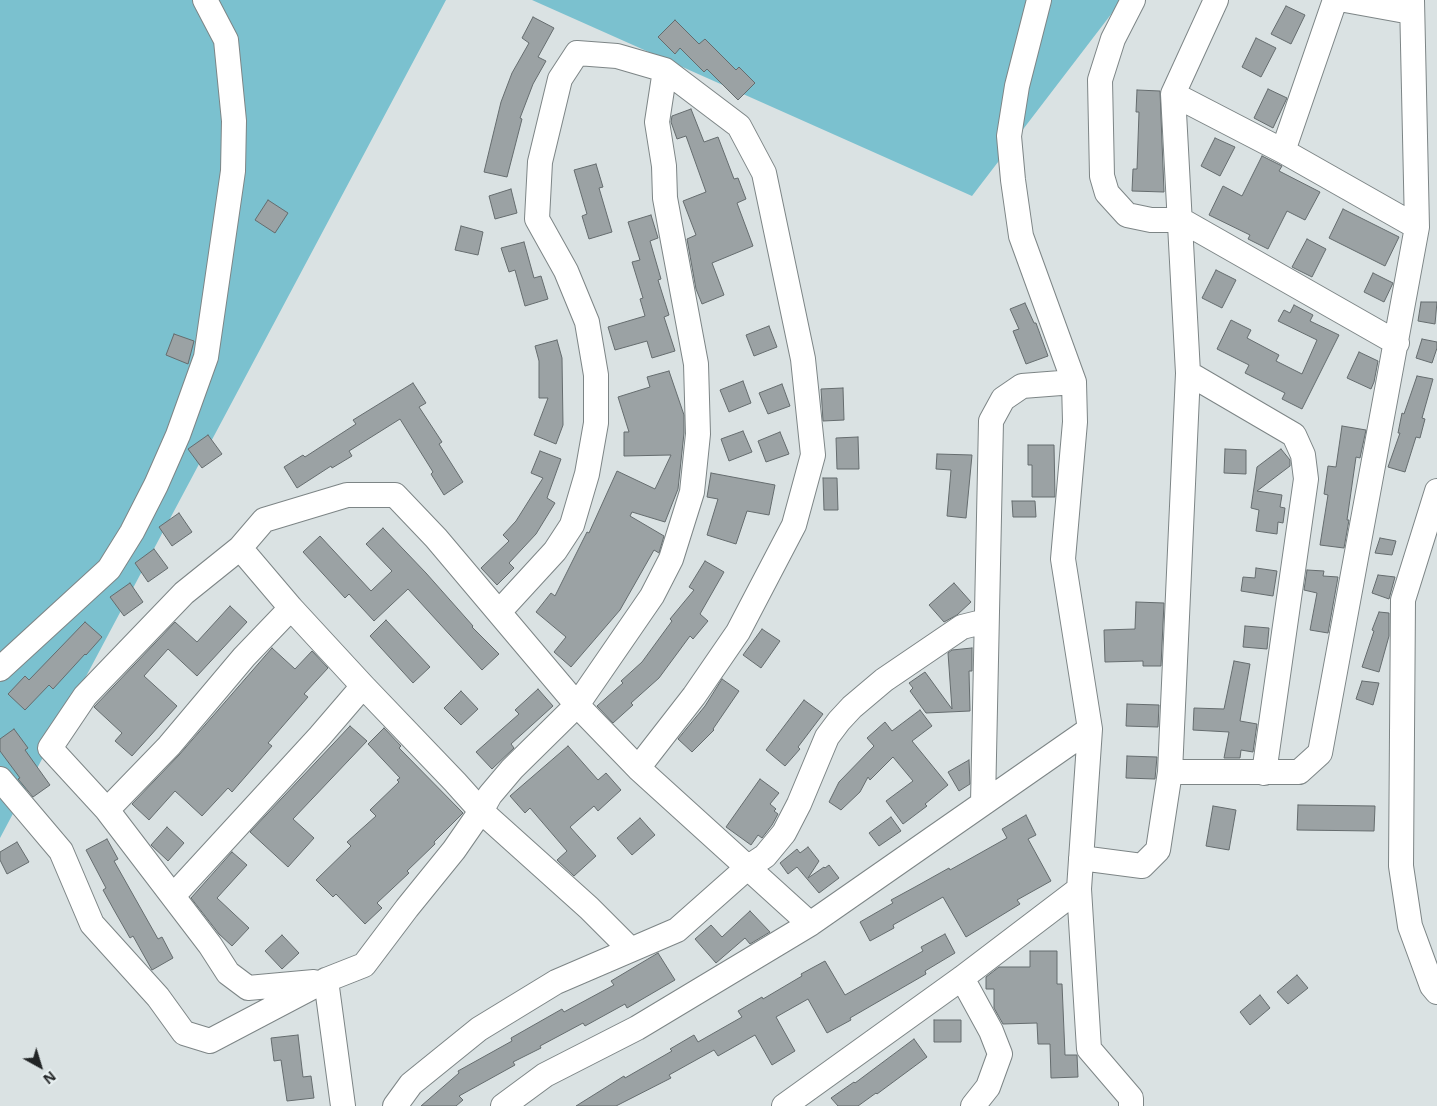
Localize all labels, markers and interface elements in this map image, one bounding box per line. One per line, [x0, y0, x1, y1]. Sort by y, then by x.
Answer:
north arrow [15, 1041, 65, 1091]
text: N [39, 1067, 60, 1089]

